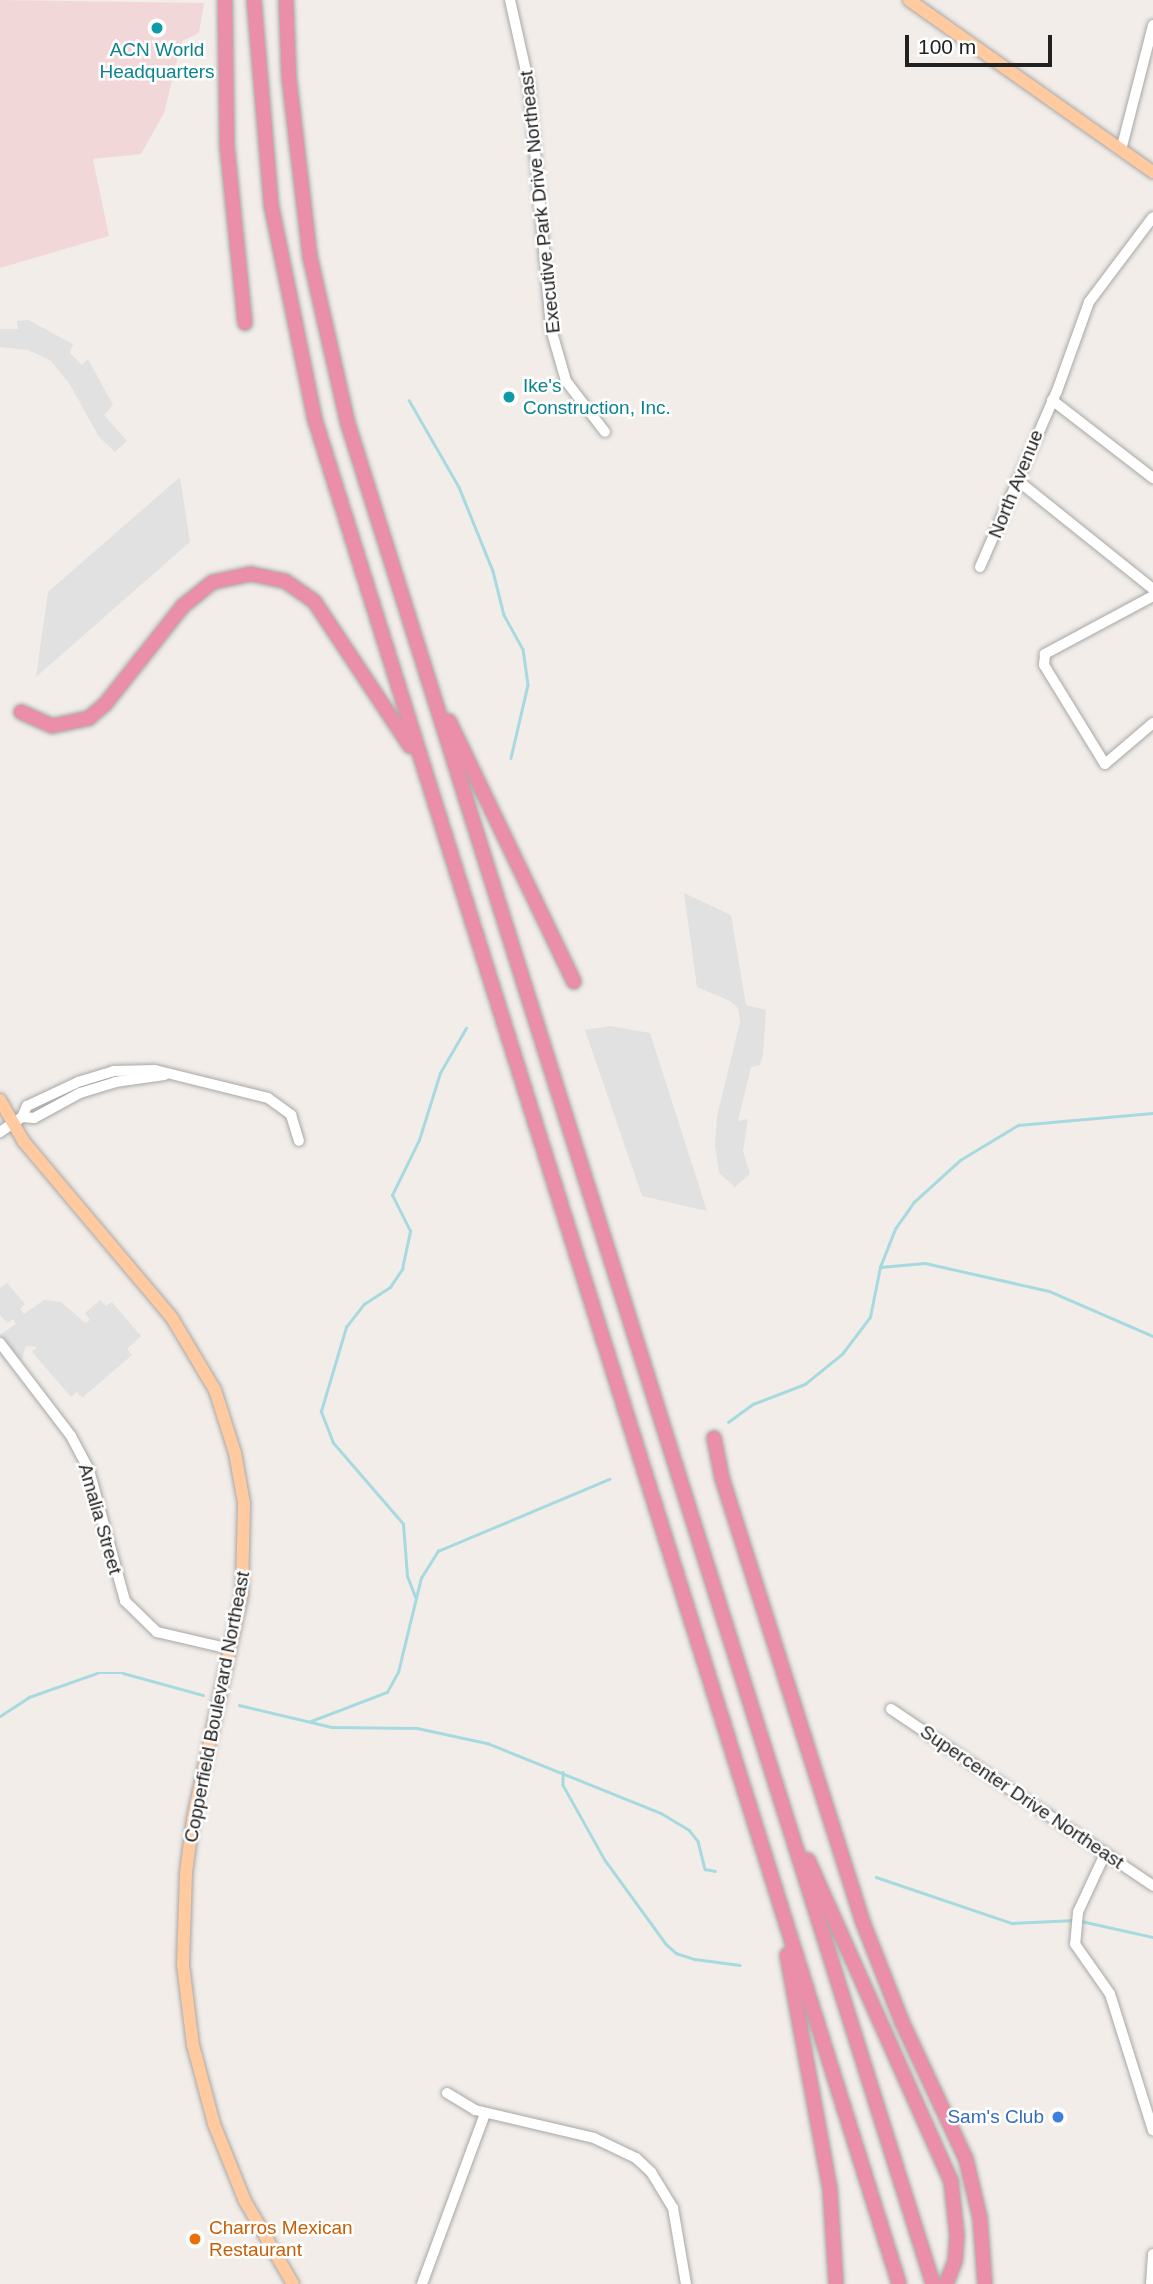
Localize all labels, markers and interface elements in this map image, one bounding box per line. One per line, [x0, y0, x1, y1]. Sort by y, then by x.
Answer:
marker: ACN World Headquarters [149, 20, 165, 36]
scale bar [908, 21, 1055, 65]
text: 100 m [918, 35, 976, 58]
place label: ACN World Headquarters [99, 39, 215, 83]
street label: Executive Park Drive Northeast [515, 70, 565, 334]
place label: Ike's Construction, Inc. [523, 375, 671, 419]
marker: Ike's Construction, Inc. [501, 389, 517, 405]
street label: North Avenue [984, 426, 1048, 542]
street label: Amalia Street [73, 1461, 127, 1577]
street label: Copperfield Boulevard Northeast [180, 1570, 254, 1844]
street label: Supercenter Drive Northeast [916, 1720, 1128, 1874]
place label: Sam's Club [947, 2106, 1044, 2128]
marker: Sam's Club [1050, 2109, 1066, 2125]
place label: Charros Mexican Restaurant [209, 2217, 353, 2261]
marker: Charros Mexican Restaurant [187, 2231, 203, 2247]

